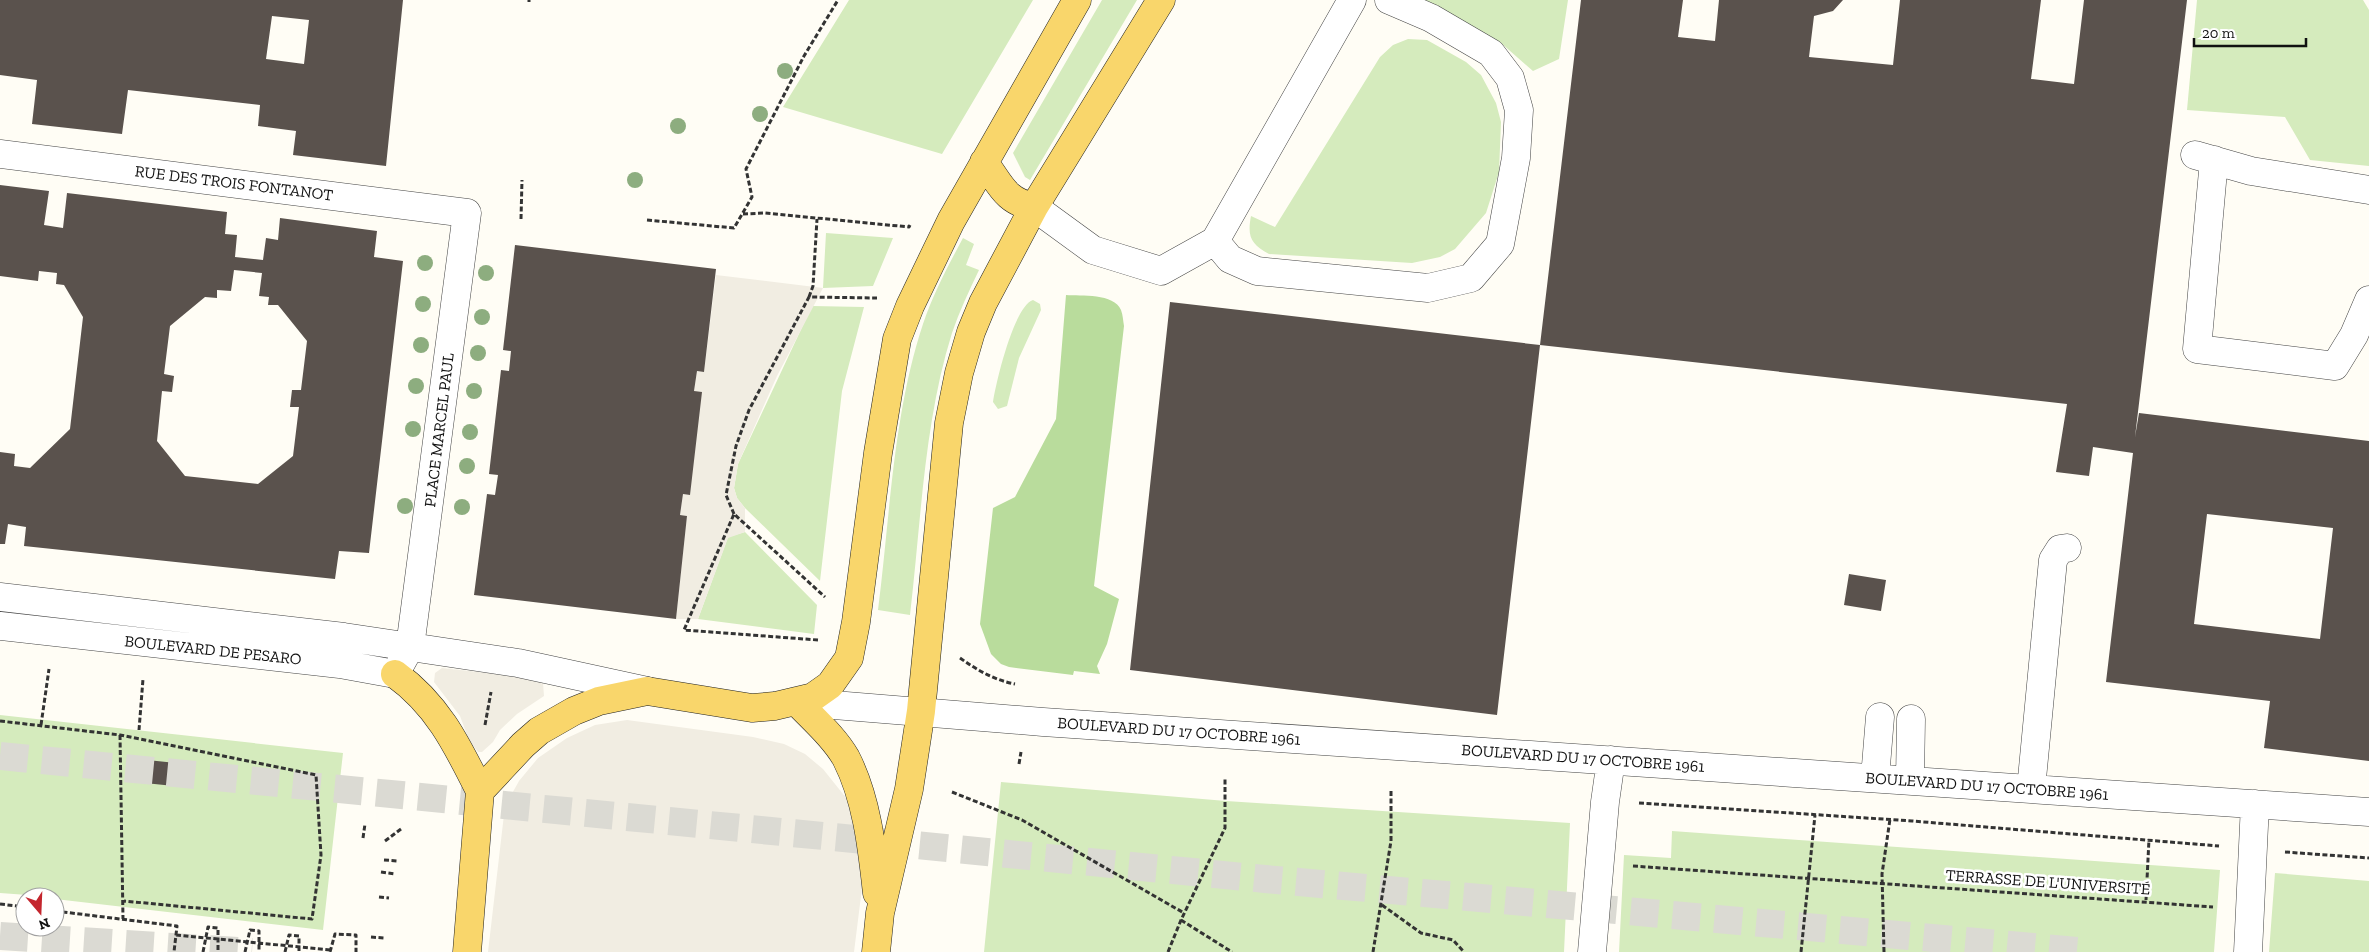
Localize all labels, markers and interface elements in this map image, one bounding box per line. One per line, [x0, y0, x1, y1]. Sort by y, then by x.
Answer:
scale bar [2194, 15, 2306, 47]
text: 20 m [2202, 24, 2235, 42]
street label: RUE DES TROIS FONTANOT [134, 161, 334, 205]
street label: PLACE MARCEL PAUL [420, 351, 458, 508]
street label: BOULEVARD DE PESARO [124, 631, 303, 669]
street label: BOULEVARD DU 17 OCTOBRE 1961 [1057, 713, 1301, 749]
street label: BOULEVARD DU 17 OCTOBRE 1961 [1461, 740, 1705, 776]
street label: BOULEVARD DU 17 OCTOBRE 1961 [1865, 768, 2109, 804]
street label: TERRASSE DE L'UNIVERSITÉ [1945, 865, 2151, 899]
north arrow [15, 887, 65, 937]
text: N [36, 914, 52, 934]

